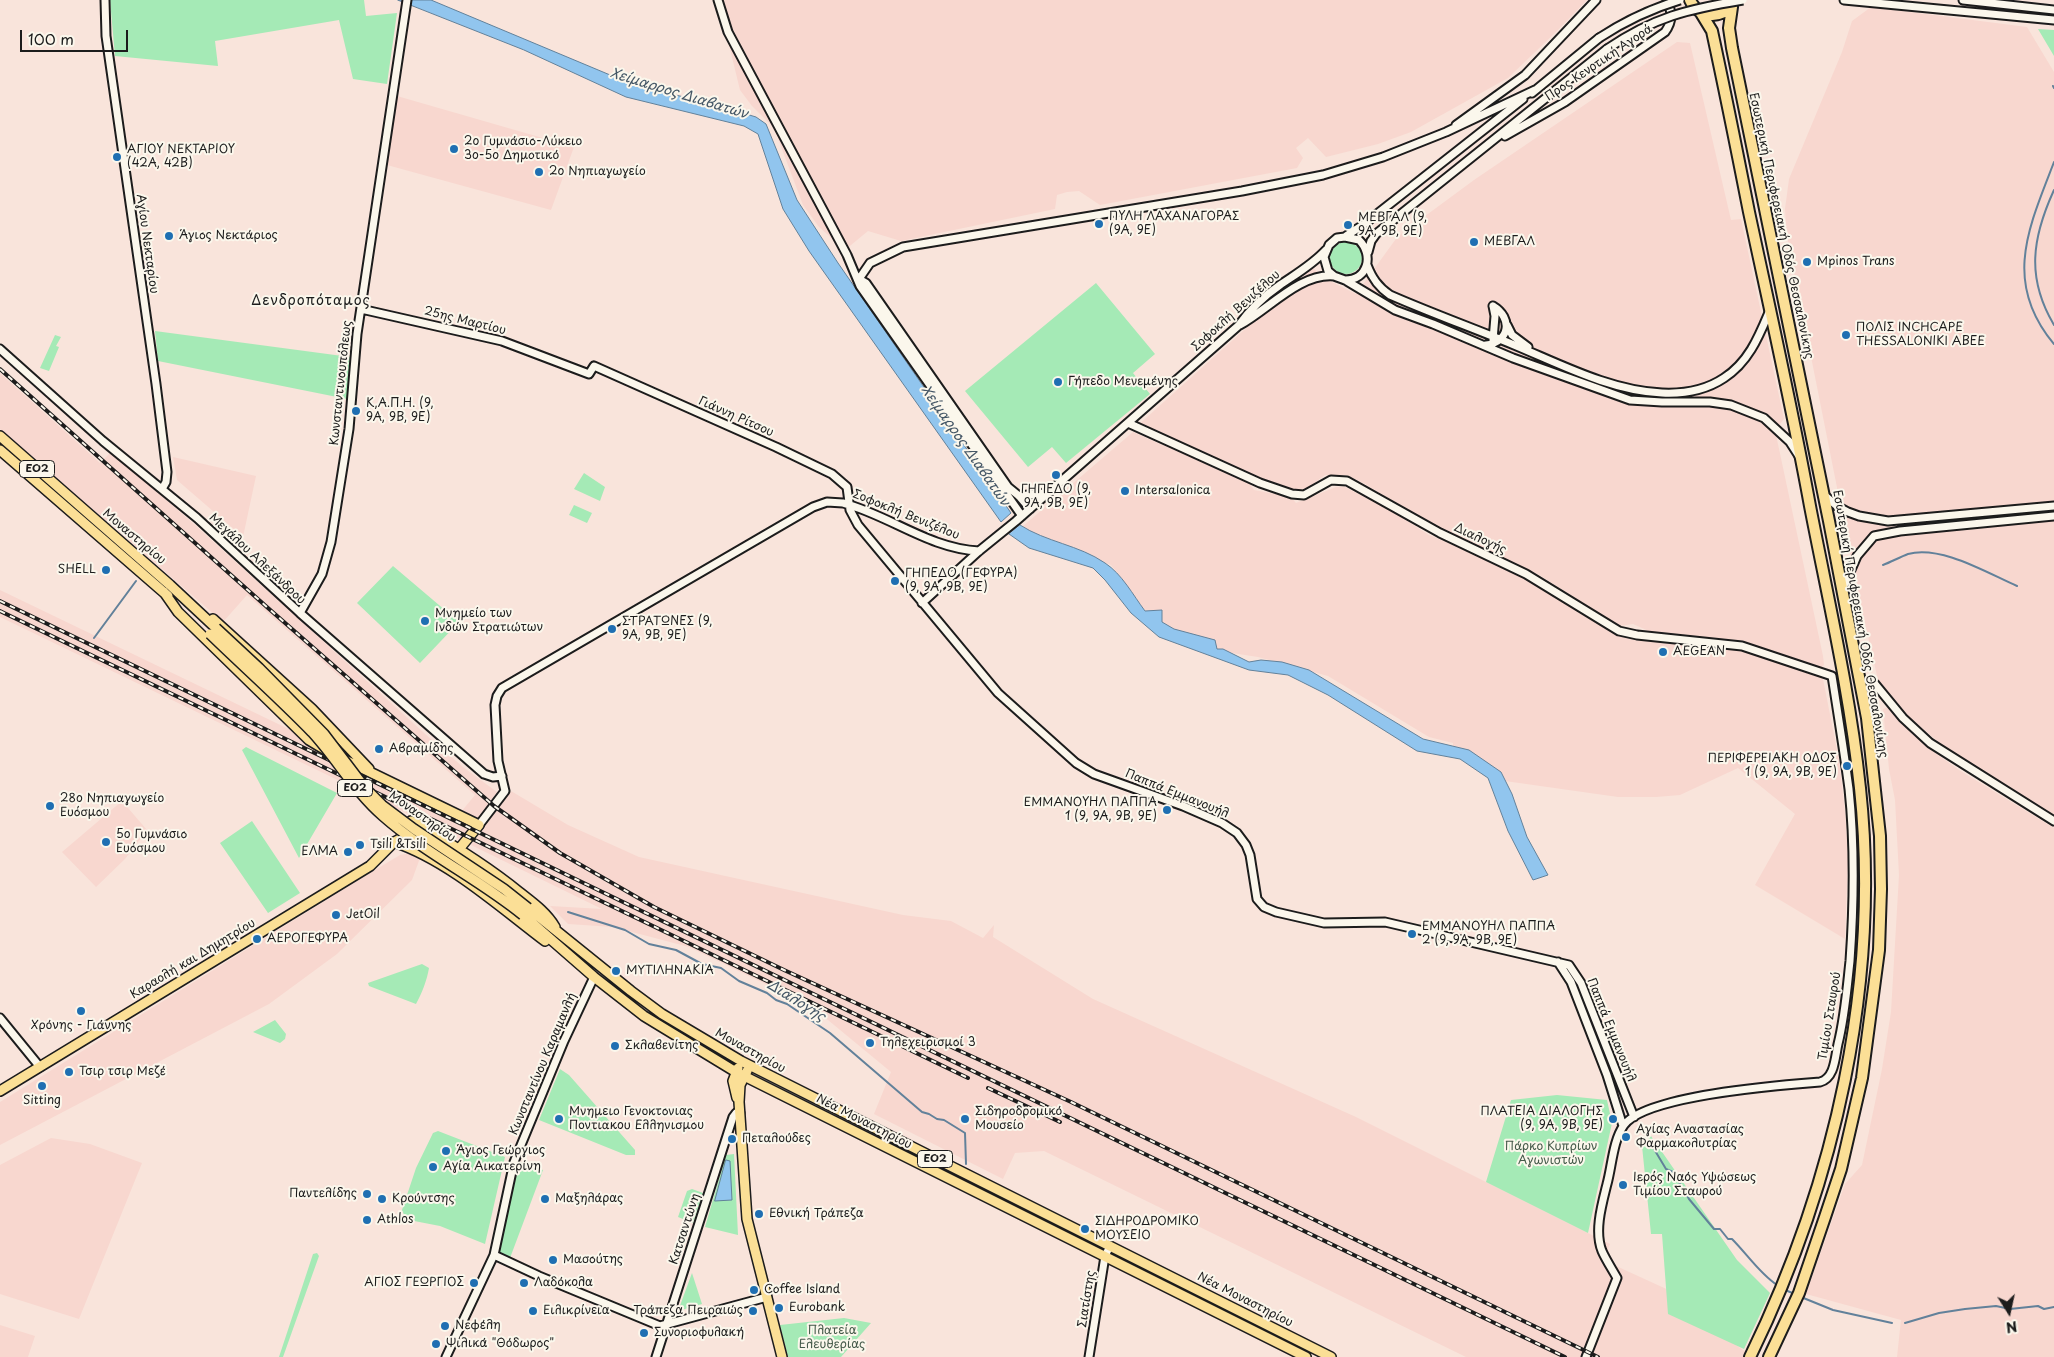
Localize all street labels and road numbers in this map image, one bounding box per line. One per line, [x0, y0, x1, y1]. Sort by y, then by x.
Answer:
street label: Προς Κενρτική Αγορά [1543, 22, 1655, 104]
street label: Εσωτερική Περιφερειακή Οδός Θεσσαλονίκης [1746, 92, 1816, 360]
street label: Αγίου Νεκταρίου [133, 193, 161, 295]
street label: Σοφοκλή Βενιζέλου [1189, 268, 1283, 354]
street label: 25ης Μαρτίου [423, 304, 507, 338]
street label: Κωνσταντινουπόλεως [327, 320, 355, 446]
street label: Γιάννη Ρίτσου [696, 394, 776, 440]
road number: ΕΟ2 [20, 460, 54, 478]
street label: Σοφοκλή Βενιζέλου [851, 487, 961, 543]
street label: Εσωτερική Περιφερειακή Οδός Θεσσαλονίκης [1829, 489, 1891, 759]
street label: Μοναστηρίου [99, 506, 169, 568]
street label: Μεγάλου Αλεξάνδρου [206, 511, 308, 607]
street label: Διαλογής [1452, 521, 1508, 557]
street label: Παππά Εμμανουήλ [1123, 767, 1231, 821]
road number: ΕΟ2 [338, 780, 372, 796]
street label: Μοναστηρίου [386, 789, 458, 845]
street label: Καραολή και Δημητρίου [128, 916, 258, 1002]
street label: Τιμίου Σταυρού [1816, 971, 1844, 1061]
street label: Παππά Εμμανουήλ [1584, 976, 1638, 1084]
street label: Κωνσταντίνου Καραμανλή [507, 991, 579, 1137]
street label: Μοναστηρίου [712, 1026, 788, 1076]
street label: Νέα Μοναστηρίου [814, 1092, 914, 1152]
road number: ΕΟ2 [918, 1150, 952, 1168]
street label: Κατσαντώνη [667, 1192, 703, 1266]
street label: Σιατίστης [1075, 1269, 1099, 1329]
street label: Νέα Μοναστηρίου [1195, 1270, 1295, 1330]

